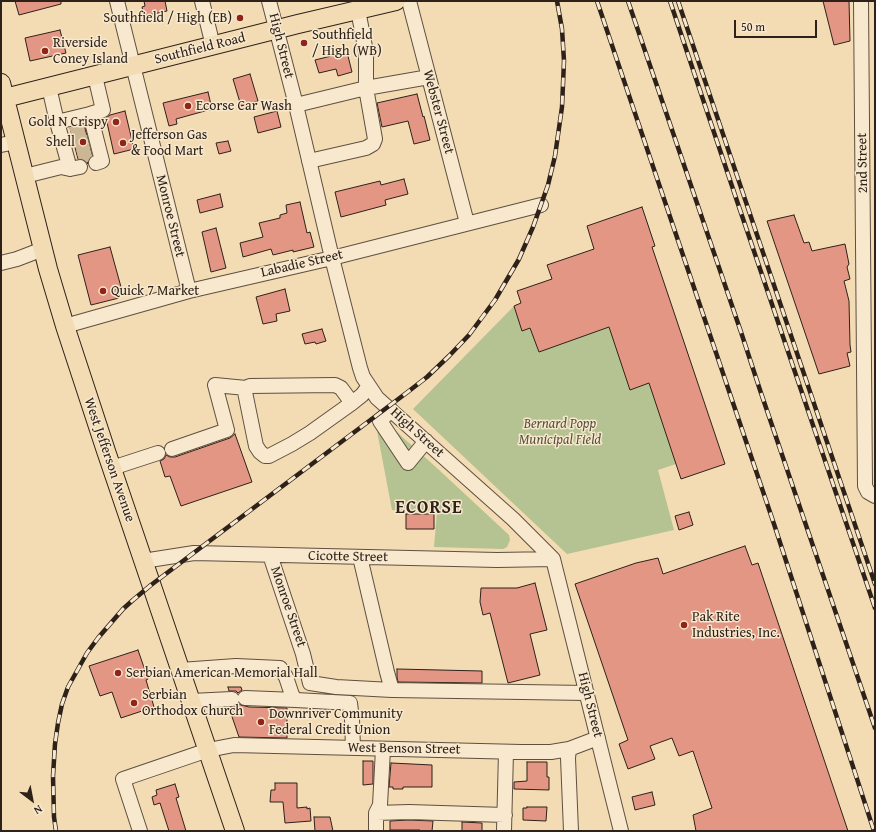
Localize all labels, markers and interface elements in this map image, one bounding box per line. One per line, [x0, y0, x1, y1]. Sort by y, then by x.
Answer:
place label: Southfield / High (EB) [103, 10, 232, 26]
street label: High Street [265, 12, 297, 80]
scale bar [736, 12, 819, 38]
marker: Southfield / High (EB) [235, 13, 245, 23]
text: 50 m [741, 18, 765, 35]
place label: Southfield / High (WB) [312, 27, 382, 60]
street label: Southfield Road [153, 30, 247, 68]
place label: Riverside Coney Island [53, 35, 128, 68]
marker: Southfield / High (WB) [299, 38, 309, 48]
marker: Riverside Coney Island [40, 46, 50, 56]
street label: Webster Street [419, 68, 457, 156]
place label: Ecorse Car Wash [196, 98, 292, 114]
marker: Ecorse Car Wash [183, 101, 193, 111]
place label: Gold N Crispy [28, 114, 108, 130]
marker: Gold N Crispy [111, 117, 121, 127]
place label: Jefferson Gas & Food Mart [131, 127, 207, 160]
street label: 2nd Street [854, 133, 872, 193]
place label: Shell [46, 134, 75, 150]
marker: Shell [78, 137, 88, 147]
marker: Jefferson Gas & Food Mart [118, 138, 128, 148]
street label: Monroe Street [152, 173, 188, 259]
street label: Labadie Street [259, 246, 345, 282]
place label: Quick 7 Market [111, 283, 199, 299]
marker: Quick 7 Market [98, 286, 108, 296]
street label: West Jefferson Avenue [80, 396, 138, 524]
street label: High Street [387, 404, 447, 462]
park label: Bernard Popp Municipal Field [519, 416, 601, 448]
district label: ECORSE [395, 497, 463, 519]
street label: Cicotte Street [308, 548, 388, 566]
street label: Monroe Street [266, 564, 310, 650]
place label: Pak Rite Industries, Inc. [692, 609, 780, 642]
marker: Pak Rite Industries, Inc. [679, 620, 689, 630]
place label: Serbian American Memorial Hall [126, 665, 318, 681]
marker: Serbian American Memorial Hall [113, 668, 123, 678]
street label: High Street [574, 671, 606, 739]
place label: Serbian Orthodox Church [142, 687, 243, 720]
marker: Serbian Orthodox Church [129, 698, 139, 708]
place label: Downriver Community Federal Credit Union [269, 706, 403, 738]
marker: Downriver Community Federal Credit Union [256, 717, 266, 727]
street label: West Benson Street [347, 740, 461, 758]
north arrow [12, 780, 52, 820]
text: N [31, 801, 46, 819]

